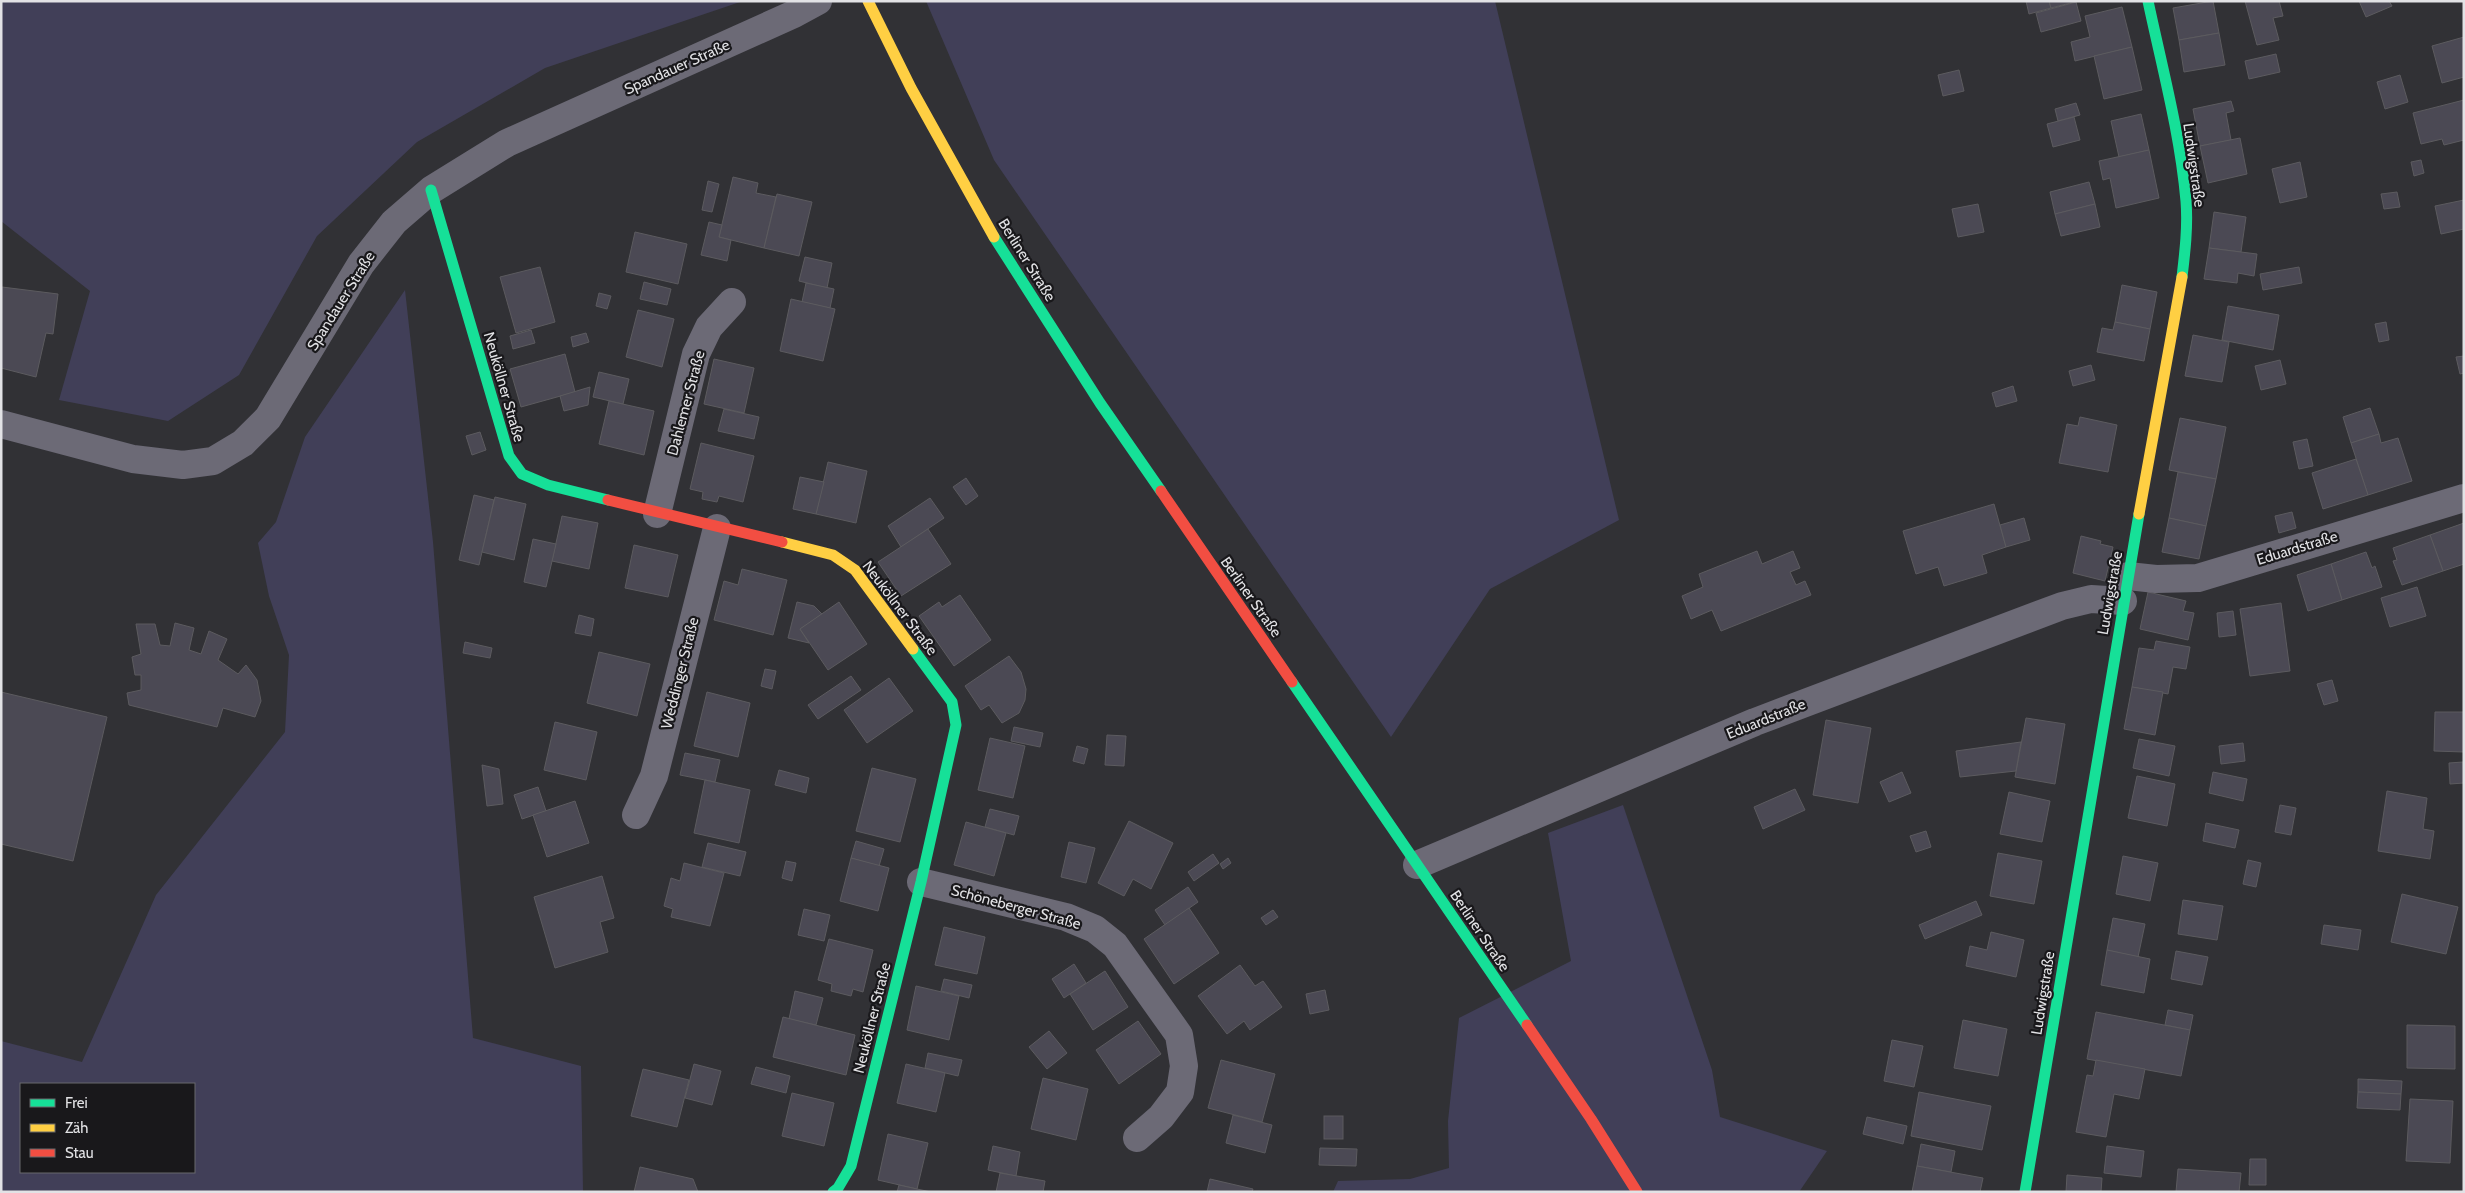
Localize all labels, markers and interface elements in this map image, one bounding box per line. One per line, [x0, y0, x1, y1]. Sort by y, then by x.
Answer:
street label: Spandauer Straße [622, 36, 733, 98]
street label: Ludwigstraße [2179, 122, 2209, 208]
street label: Berliner Straße [994, 215, 1060, 305]
street label: Spandauer Straße [303, 248, 379, 354]
street label: Neuköllner Straße [480, 330, 528, 444]
street label: Dahlemer Straße [663, 348, 709, 457]
street label: Eduardstraße [2254, 527, 2340, 569]
street label: Ludwigstraße [2094, 550, 2126, 636]
street label: Berliner Straße [1217, 553, 1285, 641]
street label: Neuköllner Straße [859, 557, 942, 659]
street label: Weddinger Straße [657, 615, 703, 731]
street label: Eduardstraße [1724, 695, 1808, 743]
street label: Schöneberger Straße [949, 881, 1083, 933]
street label: Berliner Straße [1446, 887, 1514, 975]
street label: Ludwigstraße [2028, 950, 2059, 1036]
street label: Neuköllner Straße [850, 960, 895, 1075]
legend [20, 1083, 195, 1173]
text: Frei [65, 1094, 88, 1112]
text: Zäh [65, 1119, 88, 1137]
text: Stau [65, 1144, 94, 1162]

